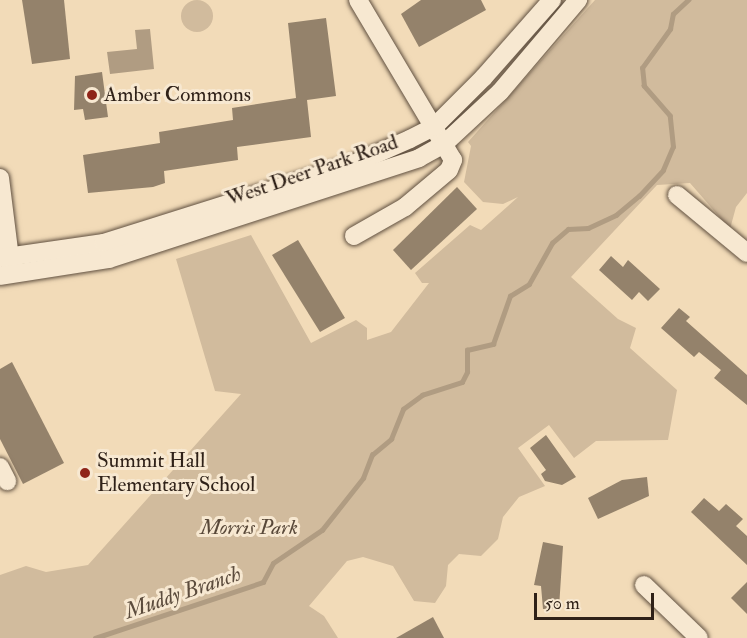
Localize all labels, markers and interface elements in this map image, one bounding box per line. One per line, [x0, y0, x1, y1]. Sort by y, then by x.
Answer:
place label: Amber Commons [104, 82, 251, 108]
marker: Amber Commons [85, 88, 99, 102]
street label: West Deer Park Road [223, 130, 401, 212]
place label: Summit Hall Elementary School [97, 448, 255, 498]
marker: Summit Hall Elementary School [78, 466, 92, 480]
park label: Morris Park [200, 515, 298, 541]
water label: Muddy Branch [121, 561, 245, 625]
scale bar [537, 581, 657, 619]
text: 50 m [545, 592, 580, 615]

